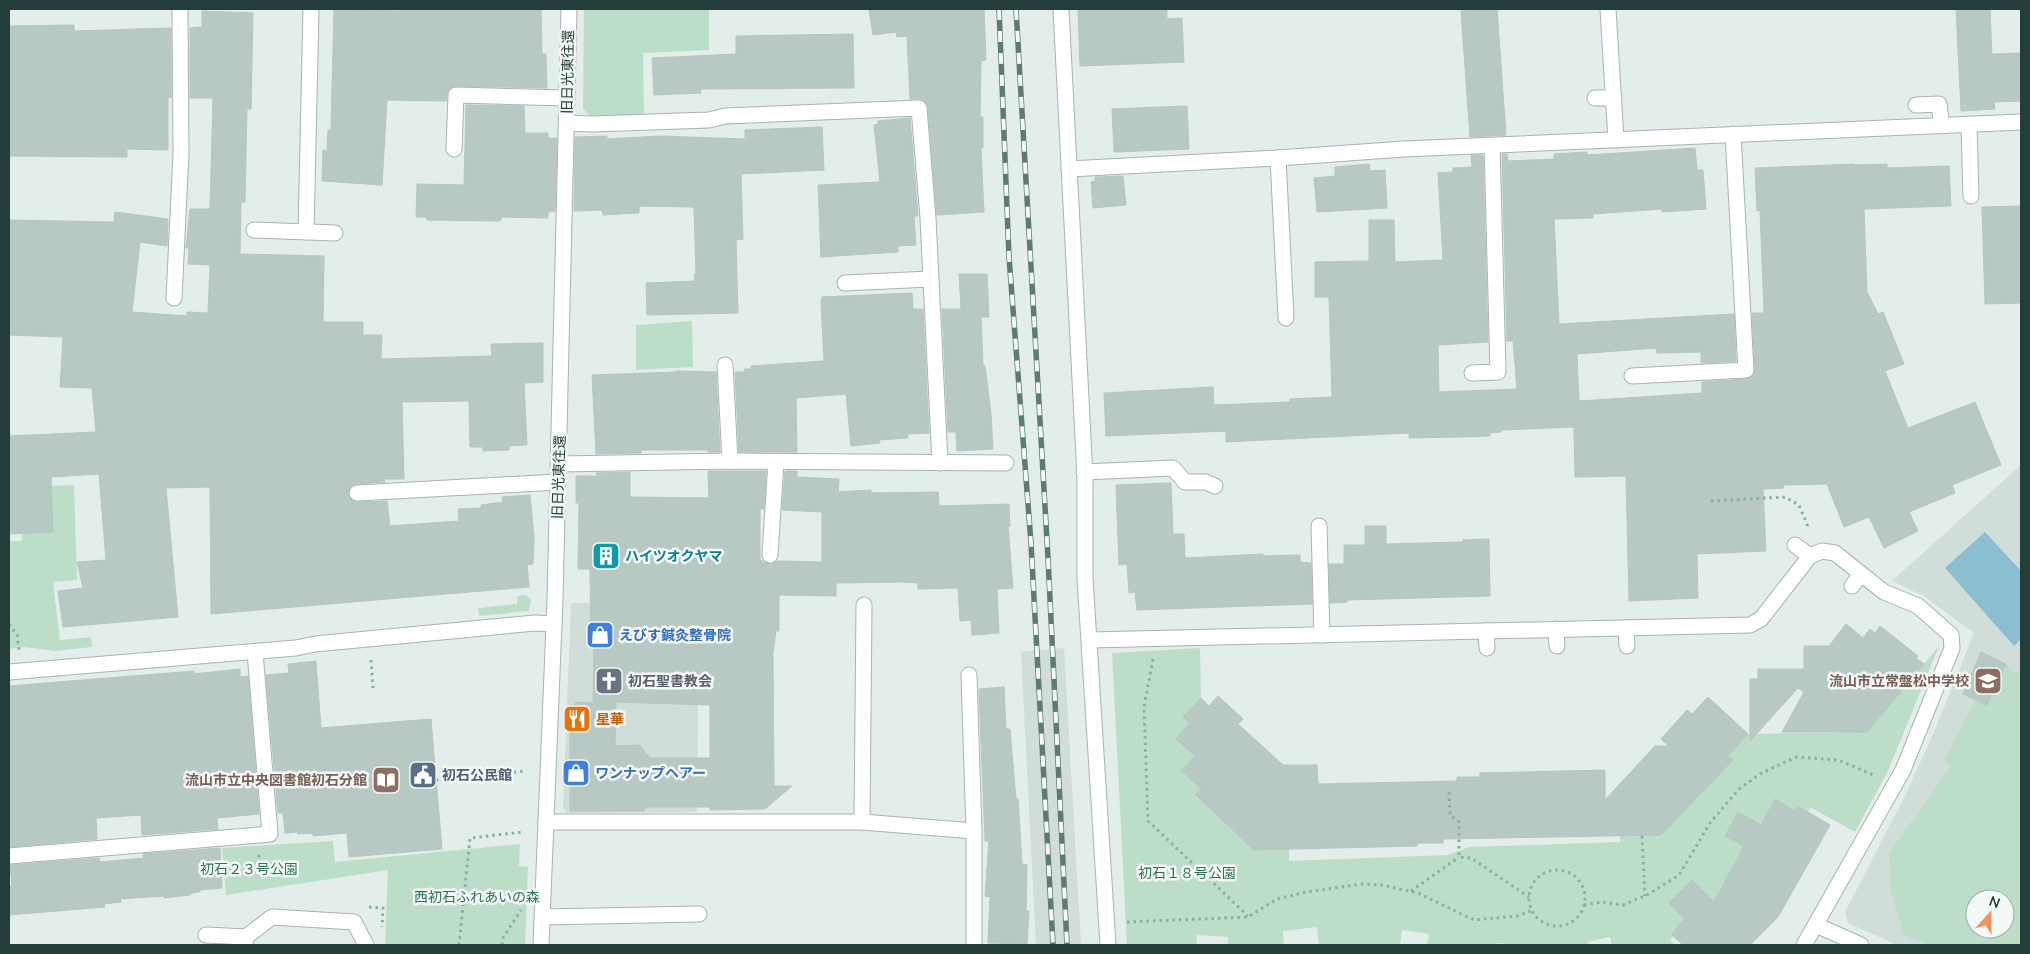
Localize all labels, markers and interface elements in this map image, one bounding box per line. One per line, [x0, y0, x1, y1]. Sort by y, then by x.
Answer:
street label: 旧日光東往還 [558, 30, 578, 114]
street label: 旧日光東往還 [548, 435, 570, 519]
building icon: ハイツオクヤマ [591, 541, 621, 571]
place label: ハイツオクヤマ [625, 547, 722, 566]
shop icon: えびす鍼灸整骨院 [585, 620, 615, 650]
place label: えびす鍼灸整骨院 [619, 626, 731, 645]
church icon: 初石聖書教会 [594, 666, 624, 696]
school or university icon: 流山市立常盤松中学校 [1973, 666, 2003, 696]
place label: 初石聖書教会 [628, 672, 712, 691]
place label: 流山市立常盤松中学校 [1829, 672, 1969, 691]
restaurant icon: 星華 [562, 704, 592, 734]
place label: 星華 [596, 710, 624, 729]
shop icon: ワンナップヘアー [561, 758, 591, 788]
public building icon: 初石公民館 [408, 760, 438, 790]
place label: ワンナップヘアー [595, 764, 706, 783]
library icon: 流山市立中央図書館初石分館 [371, 765, 401, 795]
place label: 初石公民館 [442, 766, 512, 785]
place label: 流山市立中央図書館初石分館 [185, 771, 367, 790]
park label: 初石２３号公園 [200, 860, 298, 879]
park label: 初石１８号公園 [1138, 864, 1236, 883]
park label: 西初石ふれあいの森 [414, 888, 540, 907]
north arrow [1965, 889, 2015, 939]
text: N [1986, 892, 2003, 913]

